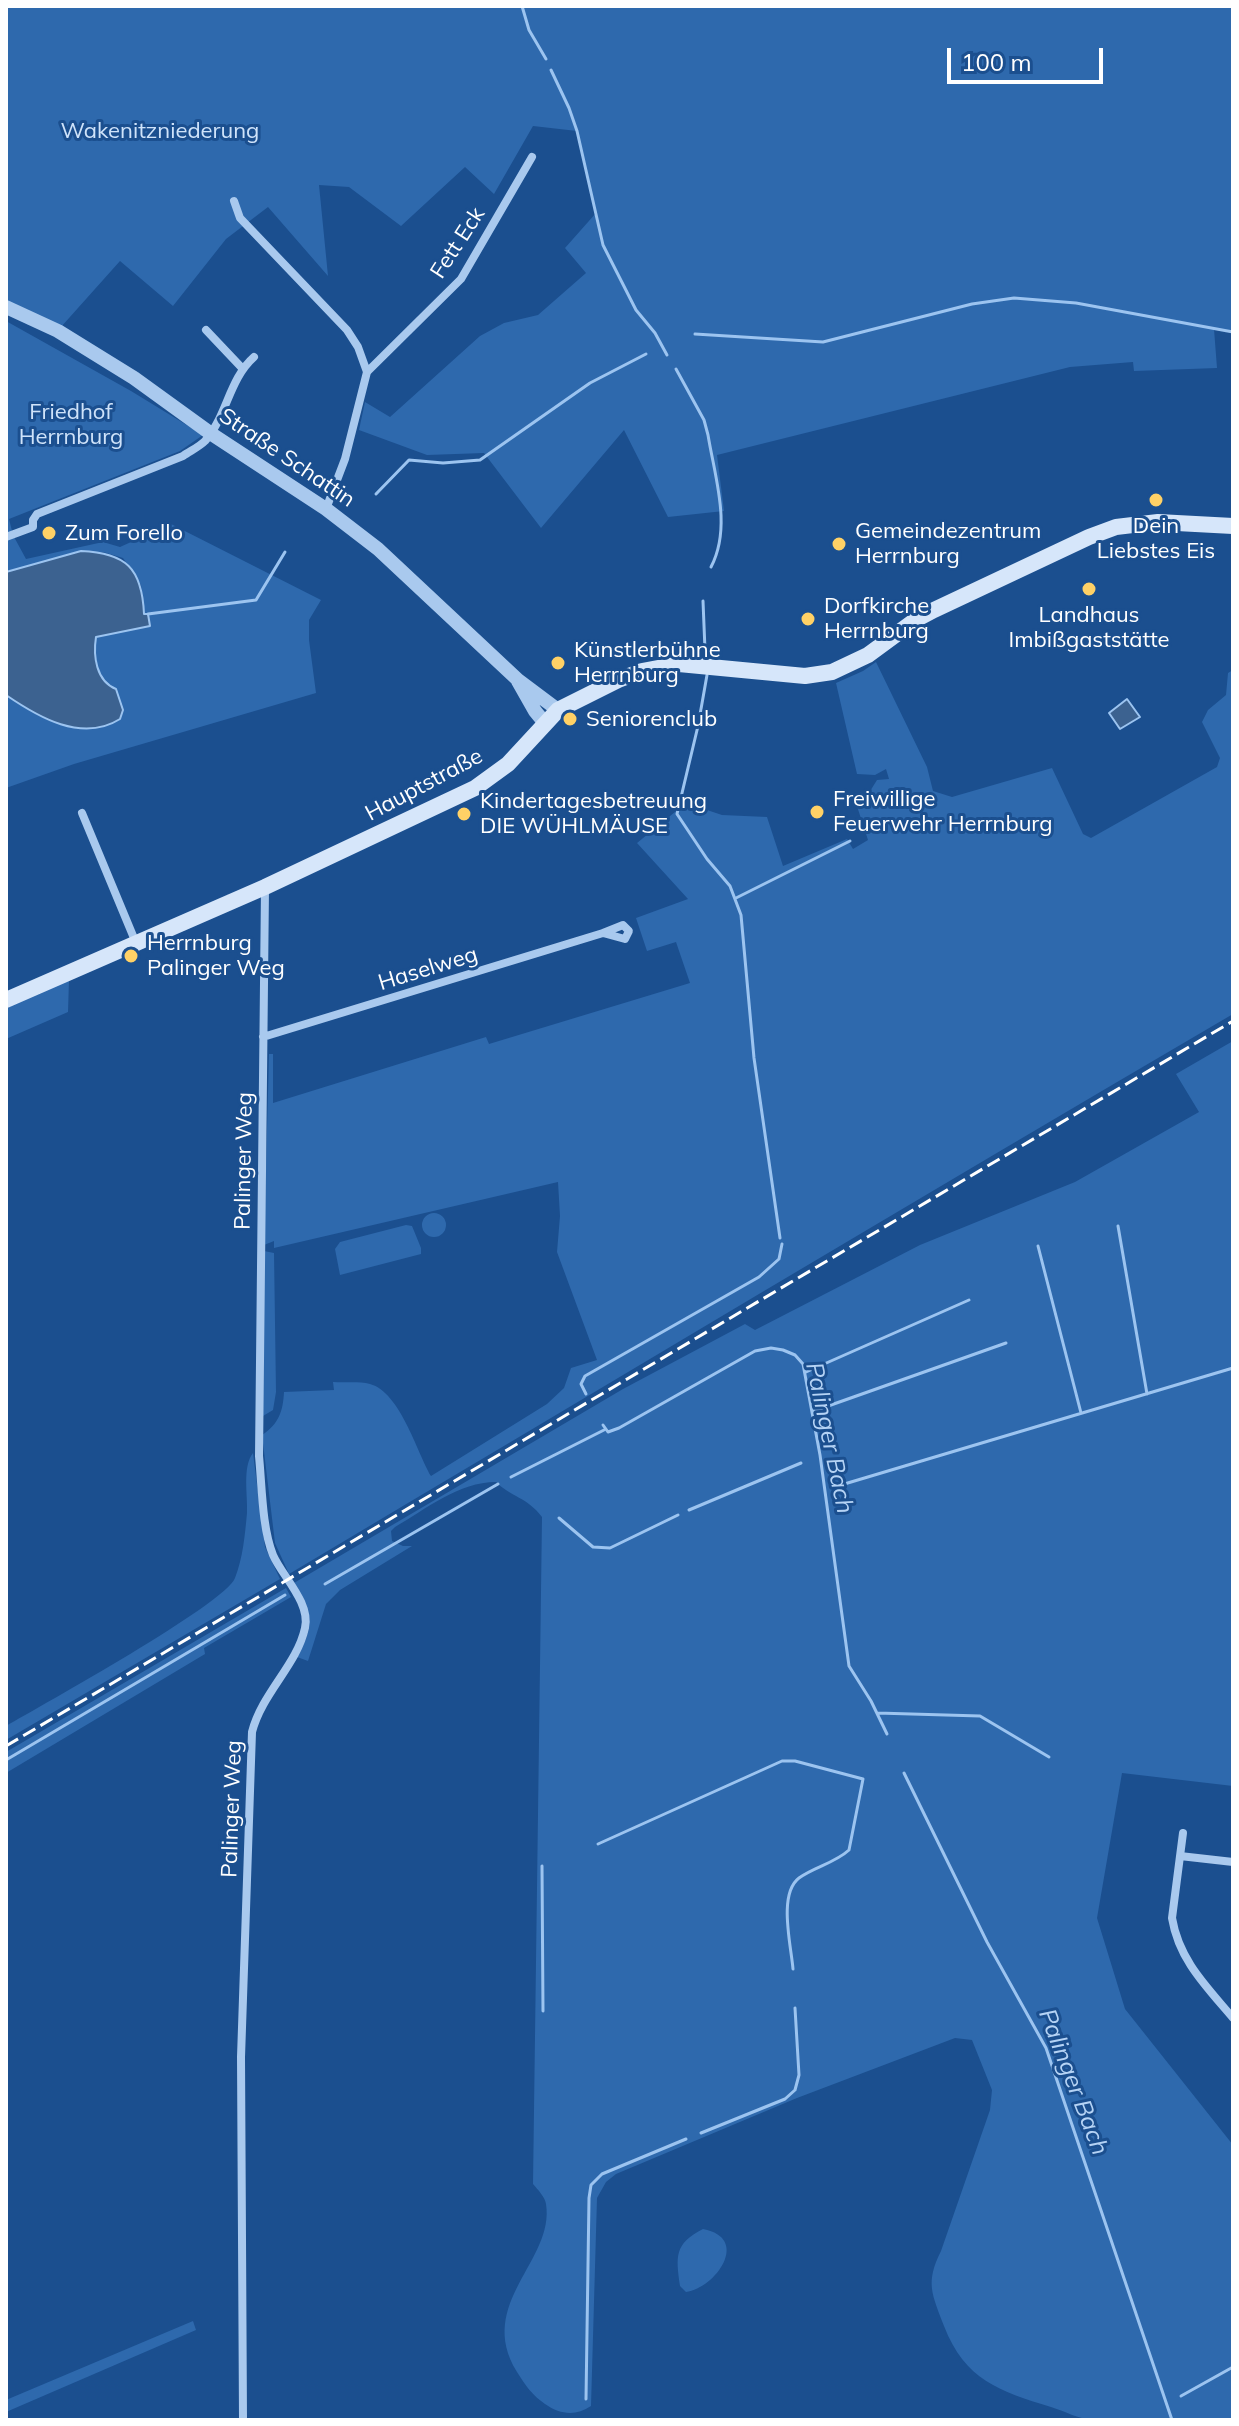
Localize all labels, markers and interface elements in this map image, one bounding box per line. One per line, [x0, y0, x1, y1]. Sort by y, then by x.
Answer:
scale bar [951, 32, 1107, 82]
text: 100 m [961, 47, 1032, 77]
park label: Wakenitzniederung [61, 118, 259, 144]
street label: Fett Eck [425, 202, 491, 284]
park label: Friedhof Herrnburg [19, 399, 123, 450]
street label: Straße Schattin [214, 403, 360, 513]
marker: Dein Liebstes Eis [1147, 491, 1165, 509]
place label: Dein Liebstes Eis [1097, 513, 1215, 564]
place label: Gemeindezentrum Herrnburg [855, 518, 1041, 570]
place label: Zum Forello [65, 520, 183, 546]
marker: Zum Forello [40, 524, 58, 542]
marker: Gemeindezentrum Herrnburg [830, 535, 848, 553]
marker: Landhaus Imbißgaststätte [1080, 580, 1098, 598]
place label: Dorfkirche Herrnburg [824, 593, 929, 644]
place label: Landhaus Imbißgaststätte [1008, 602, 1170, 654]
marker: Dorfkirche Herrnburg [799, 610, 817, 628]
place label: Künstlerbühne Herrnburg [574, 637, 721, 688]
marker: Künstlerbühne Herrnburg [549, 654, 567, 672]
place label: Seniorenclub [586, 706, 717, 732]
marker: Seniorenclub [561, 710, 579, 728]
street label: Hauptstraße [361, 743, 487, 827]
place label: Freiwillige Feuerwehr Herrnburg [833, 786, 1052, 838]
place label: Kindertagesbetreuung DIE WÜHLMÄUSE [480, 788, 707, 840]
marker: Freiwillige Feuerwehr Herrnburg [808, 803, 826, 821]
marker: Kindertagesbetreuung DIE WÜHLMÄUSE [455, 805, 473, 823]
place label: Herrnburg Palinger Weg [147, 930, 285, 982]
street label: Haselweg [375, 941, 481, 997]
marker: Herrnburg Palinger Weg [122, 947, 140, 965]
street label: Palinger Weg [230, 1092, 258, 1230]
water label: Palinger Bach [799, 1360, 859, 1516]
street label: Palinger Weg [216, 1740, 248, 1878]
water label: Palinger Bach [1032, 2005, 1114, 2159]

